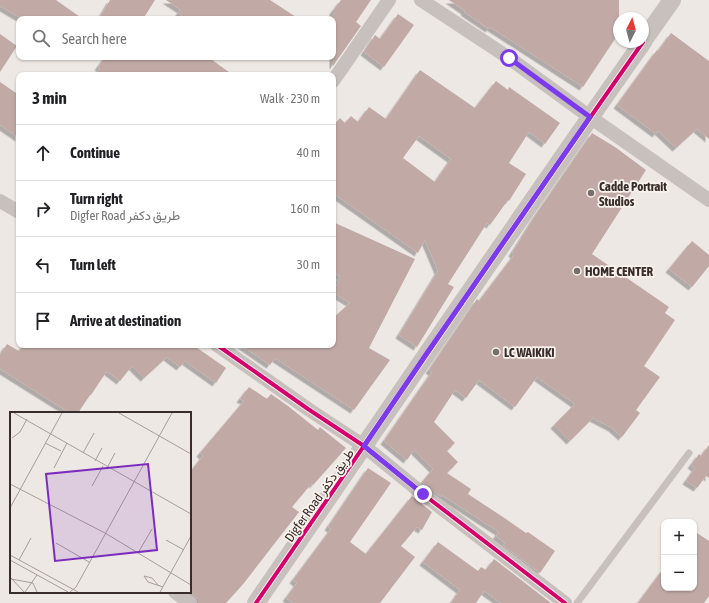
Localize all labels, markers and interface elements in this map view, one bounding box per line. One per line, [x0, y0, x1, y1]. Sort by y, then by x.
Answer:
north arrow [613, 12, 649, 48]
search box [16, 16, 336, 60]
icon: search [30, 27, 52, 49]
text: Search here [62, 30, 127, 47]
route start [500, 49, 518, 67]
text: 3 min [32, 88, 67, 108]
text: Walk · 230 m [260, 91, 320, 106]
icon: ahead [32, 142, 54, 164]
text: Continue [70, 144, 120, 161]
text: 40 m [297, 145, 320, 160]
place label: Cadde Portrait Studios [599, 179, 667, 209]
marker: Cadde Portrait Studios [586, 188, 596, 198]
text: Turn right [70, 190, 123, 207]
icon: right [32, 198, 54, 220]
text: 160 m [291, 201, 320, 216]
text: Digfer Road طريق دكفر [70, 208, 180, 223]
icon: left [32, 254, 54, 276]
text: Turn left [70, 256, 116, 273]
text: 30 m [297, 257, 320, 272]
place label: HOME CENTER [585, 264, 653, 279]
marker: HOME CENTER [572, 266, 582, 276]
icon: arrive [32, 310, 54, 332]
text: Arrive at destination [70, 312, 181, 329]
place label: LC WAIKIKI [504, 345, 555, 360]
marker: LC WAIKIKI [491, 347, 501, 357]
inset map [10, 412, 191, 593]
street label: Digfer Road طريق دكفر [282, 446, 358, 545]
route end [414, 485, 432, 503]
map controls [661, 519, 697, 591]
button: + [661, 519, 697, 555]
button: − [661, 555, 697, 591]

